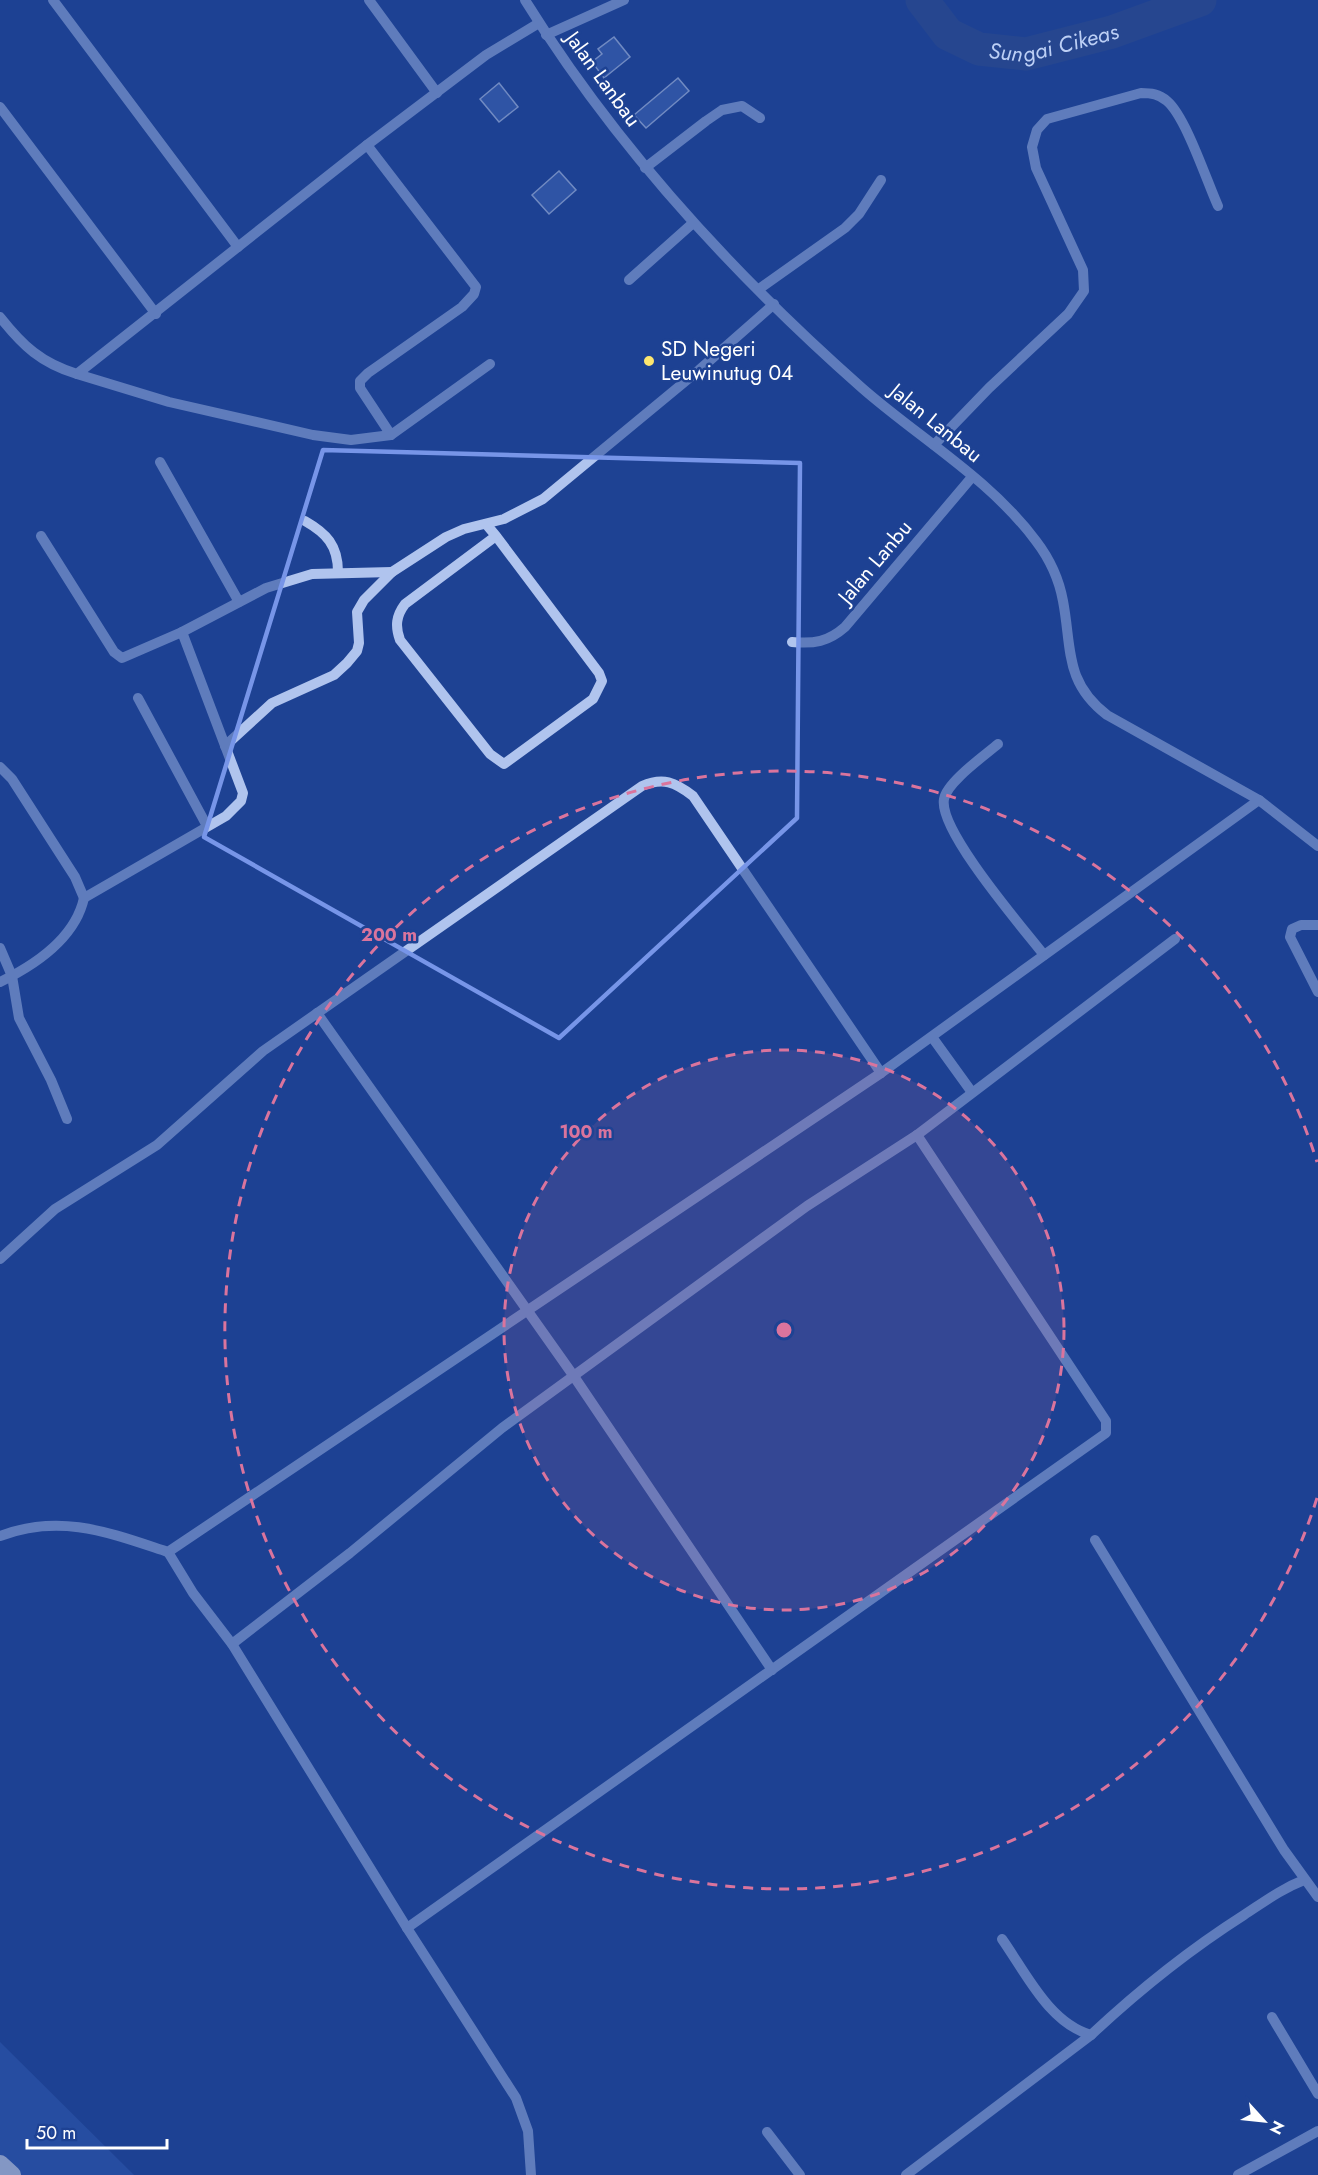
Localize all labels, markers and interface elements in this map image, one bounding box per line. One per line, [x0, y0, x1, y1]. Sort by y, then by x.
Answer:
water label: Sungai Cikeas [987, 15, 1123, 70]
street label: Jalan Lanbau [556, 23, 648, 133]
place label: SD Negeri Leuwinutug 04 [661, 334, 793, 388]
marker: SD Negeri Leuwinutug 04 [642, 354, 656, 368]
street label: Jalan Lanbau [881, 375, 989, 470]
street label: Jalan Lanbu [829, 514, 919, 613]
text: 200 m [361, 922, 417, 948]
text: 100 m [559, 1119, 613, 1145]
centre of rings [774, 1320, 794, 1340]
north arrow [1234, 2091, 1294, 2151]
scale bar [27, 2112, 166, 2150]
text: N [1264, 2117, 1290, 2138]
text: 50 m [36, 2120, 76, 2146]

